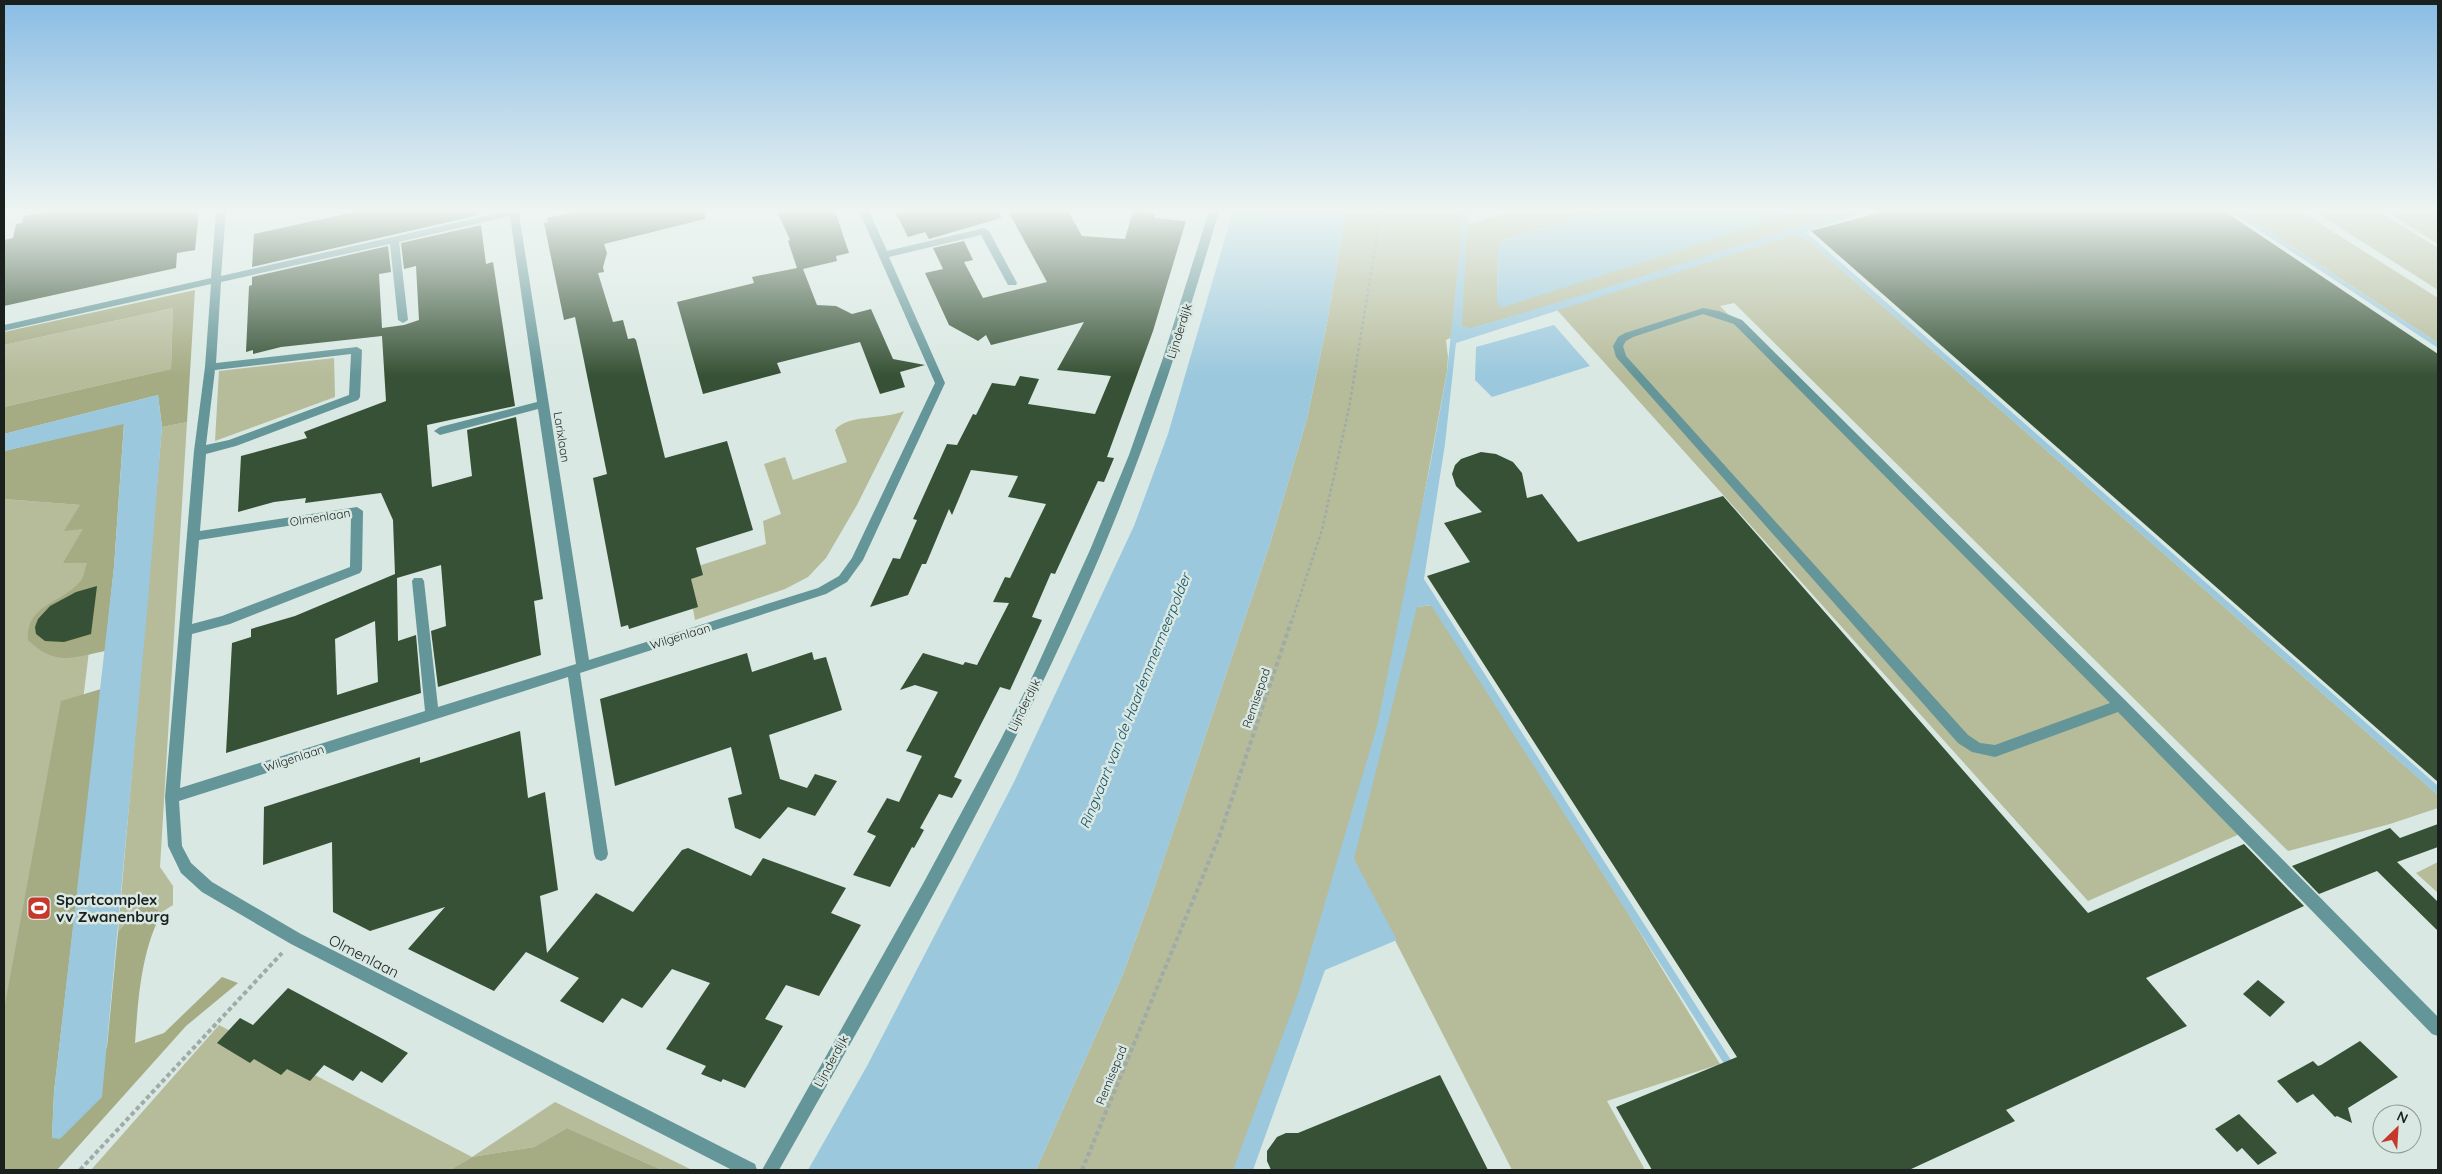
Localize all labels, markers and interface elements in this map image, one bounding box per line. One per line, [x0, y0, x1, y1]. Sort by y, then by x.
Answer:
street label: Lijnderdijk [1163, 302, 1195, 360]
street label: Larixlaan [551, 411, 573, 463]
street label: Olmenlaan [289, 505, 351, 529]
water label: Ringvaart van de Haarlemmermeerpolder [1075, 569, 1195, 831]
street label: Wilgenlaan [648, 620, 712, 652]
street label: Remisepad [1239, 666, 1273, 730]
street label: Lijnderdijk [1005, 676, 1043, 734]
street label: Wilgenlaan [262, 741, 326, 775]
place label: Sportcomplex vv Zwanenburg [56, 890, 169, 926]
sports icon: Sportcomplex vv Zwanenburg [26, 895, 52, 921]
street label: Olmenlaan [326, 930, 402, 982]
street label: Lijnderdijk [811, 1032, 851, 1090]
street label: Remisepad [1092, 1043, 1130, 1107]
north arrow [2372, 1104, 2422, 1154]
text: N [2394, 1107, 2411, 1128]

